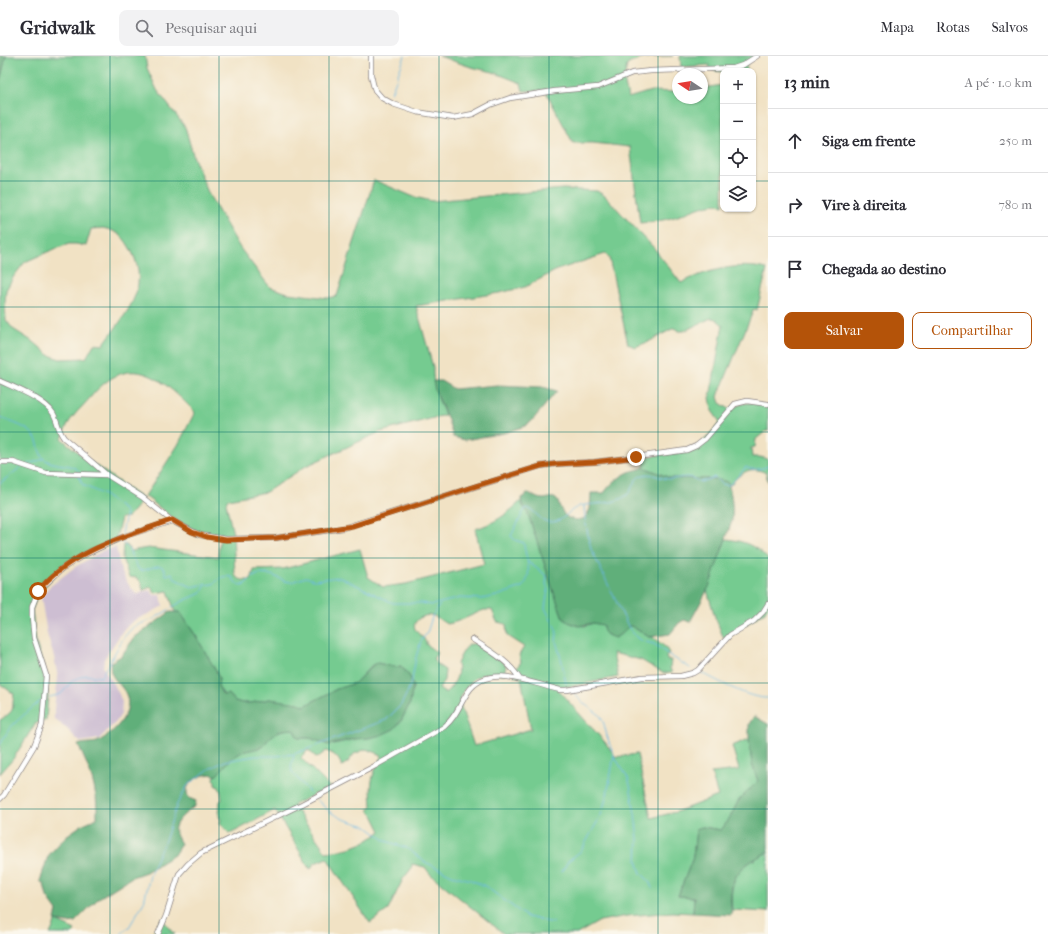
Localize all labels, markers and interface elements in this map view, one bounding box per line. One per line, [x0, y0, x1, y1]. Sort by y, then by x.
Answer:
search box [119, 10, 399, 46]
text: Gridwalk [20, 17, 95, 39]
icon: search [133, 17, 155, 39]
text: Pesquisar aqui [165, 19, 257, 37]
text: Mapa [881, 19, 914, 36]
text: Rotas [936, 19, 970, 36]
text: Salvos [992, 19, 1028, 36]
north arrow [672, 68, 708, 104]
map controls [720, 68, 756, 212]
button: + [720, 68, 756, 104]
text: 13 min [784, 72, 830, 92]
text: A pé · 1.0 km [964, 75, 1032, 90]
button: − [720, 104, 756, 140]
icon: ahead [784, 130, 806, 152]
text: Siga em frente [822, 132, 915, 150]
text: 250 m [999, 133, 1032, 148]
button: locate [720, 140, 756, 176]
button: layers [720, 176, 756, 212]
icon: right [784, 194, 806, 216]
text: Vire à direita [822, 196, 906, 214]
text: 780 m [998, 197, 1032, 212]
icon: arrive [784, 258, 806, 280]
text: Chegada ao destino [822, 260, 946, 278]
button: Salvar [784, 312, 904, 349]
button: Compartilhar [912, 312, 1032, 349]
route end [627, 448, 645, 466]
route start [29, 582, 47, 600]

